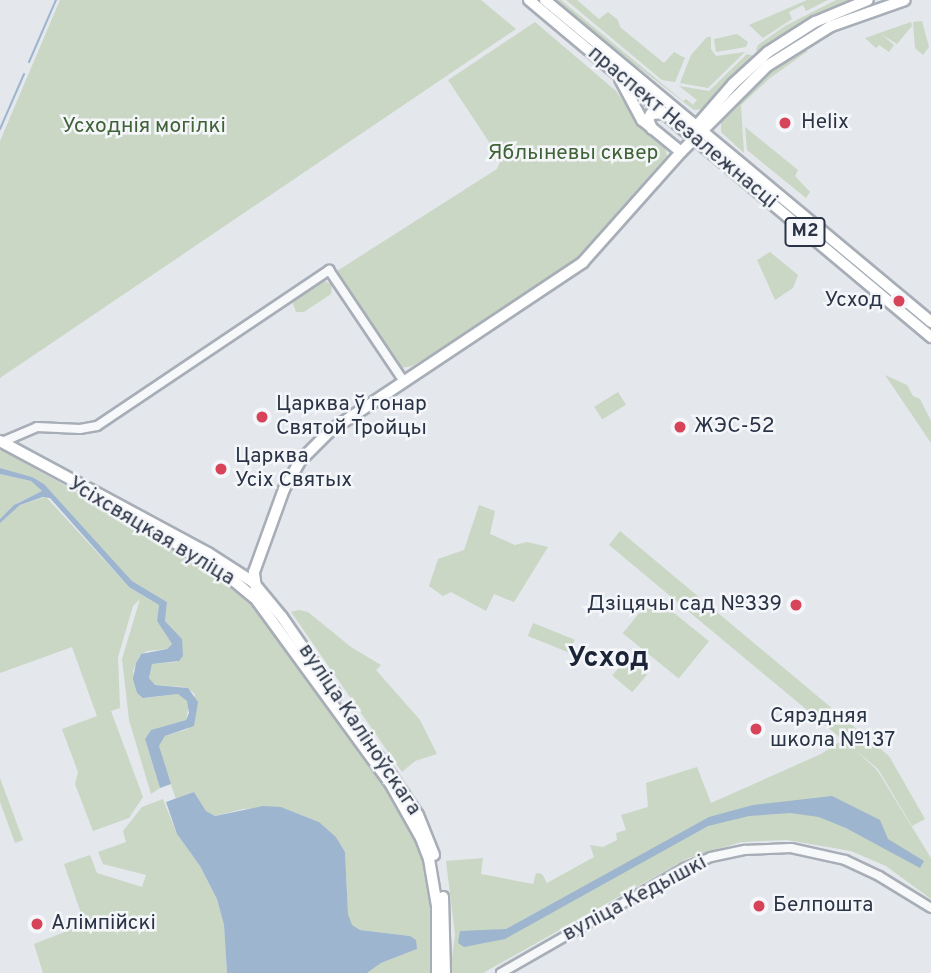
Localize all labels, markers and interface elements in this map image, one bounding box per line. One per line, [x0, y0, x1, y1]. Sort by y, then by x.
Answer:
street label: праспект Незалежнасці [582, 41, 782, 215]
place label: Helix [801, 110, 849, 136]
marker: Helix [775, 113, 795, 133]
park label: Усходнія могілкі [62, 114, 226, 140]
park label: Яблыневы сквер [488, 141, 658, 167]
road number: М2 [784, 216, 826, 248]
place label: Усход [824, 288, 883, 314]
marker: Усход [889, 291, 909, 311]
place label: Царква ў гонар Святой Тройцы [276, 392, 428, 442]
marker: Царква ў гонар Святой Тройцы [254, 409, 270, 425]
place label: ЖЭС-52 [694, 414, 775, 440]
marker: ЖЭС-52 [672, 419, 688, 435]
place label: Царква Усіх Святых [235, 444, 352, 494]
marker: Царква Усіх Святых [213, 461, 229, 477]
street label: Усіхсвяцкая вуліца [63, 472, 239, 592]
place label: Дзіцячы сад №339 [587, 592, 782, 618]
marker: Дзіцячы сад №339 [788, 597, 804, 613]
street label: вуліца Каліноўскага [292, 639, 426, 821]
district label: Усход [567, 642, 649, 676]
place label: Сярэдняя школа №137 [770, 704, 895, 754]
marker: Сярэдняя школа №137 [748, 721, 764, 737]
street label: вуліца Кедышкі [559, 850, 711, 948]
place label: Белпошта [773, 893, 873, 919]
marker: Белпошта [751, 898, 767, 914]
place label: Алімпійскі [51, 911, 156, 937]
marker: Алімпійскі [29, 916, 45, 932]

